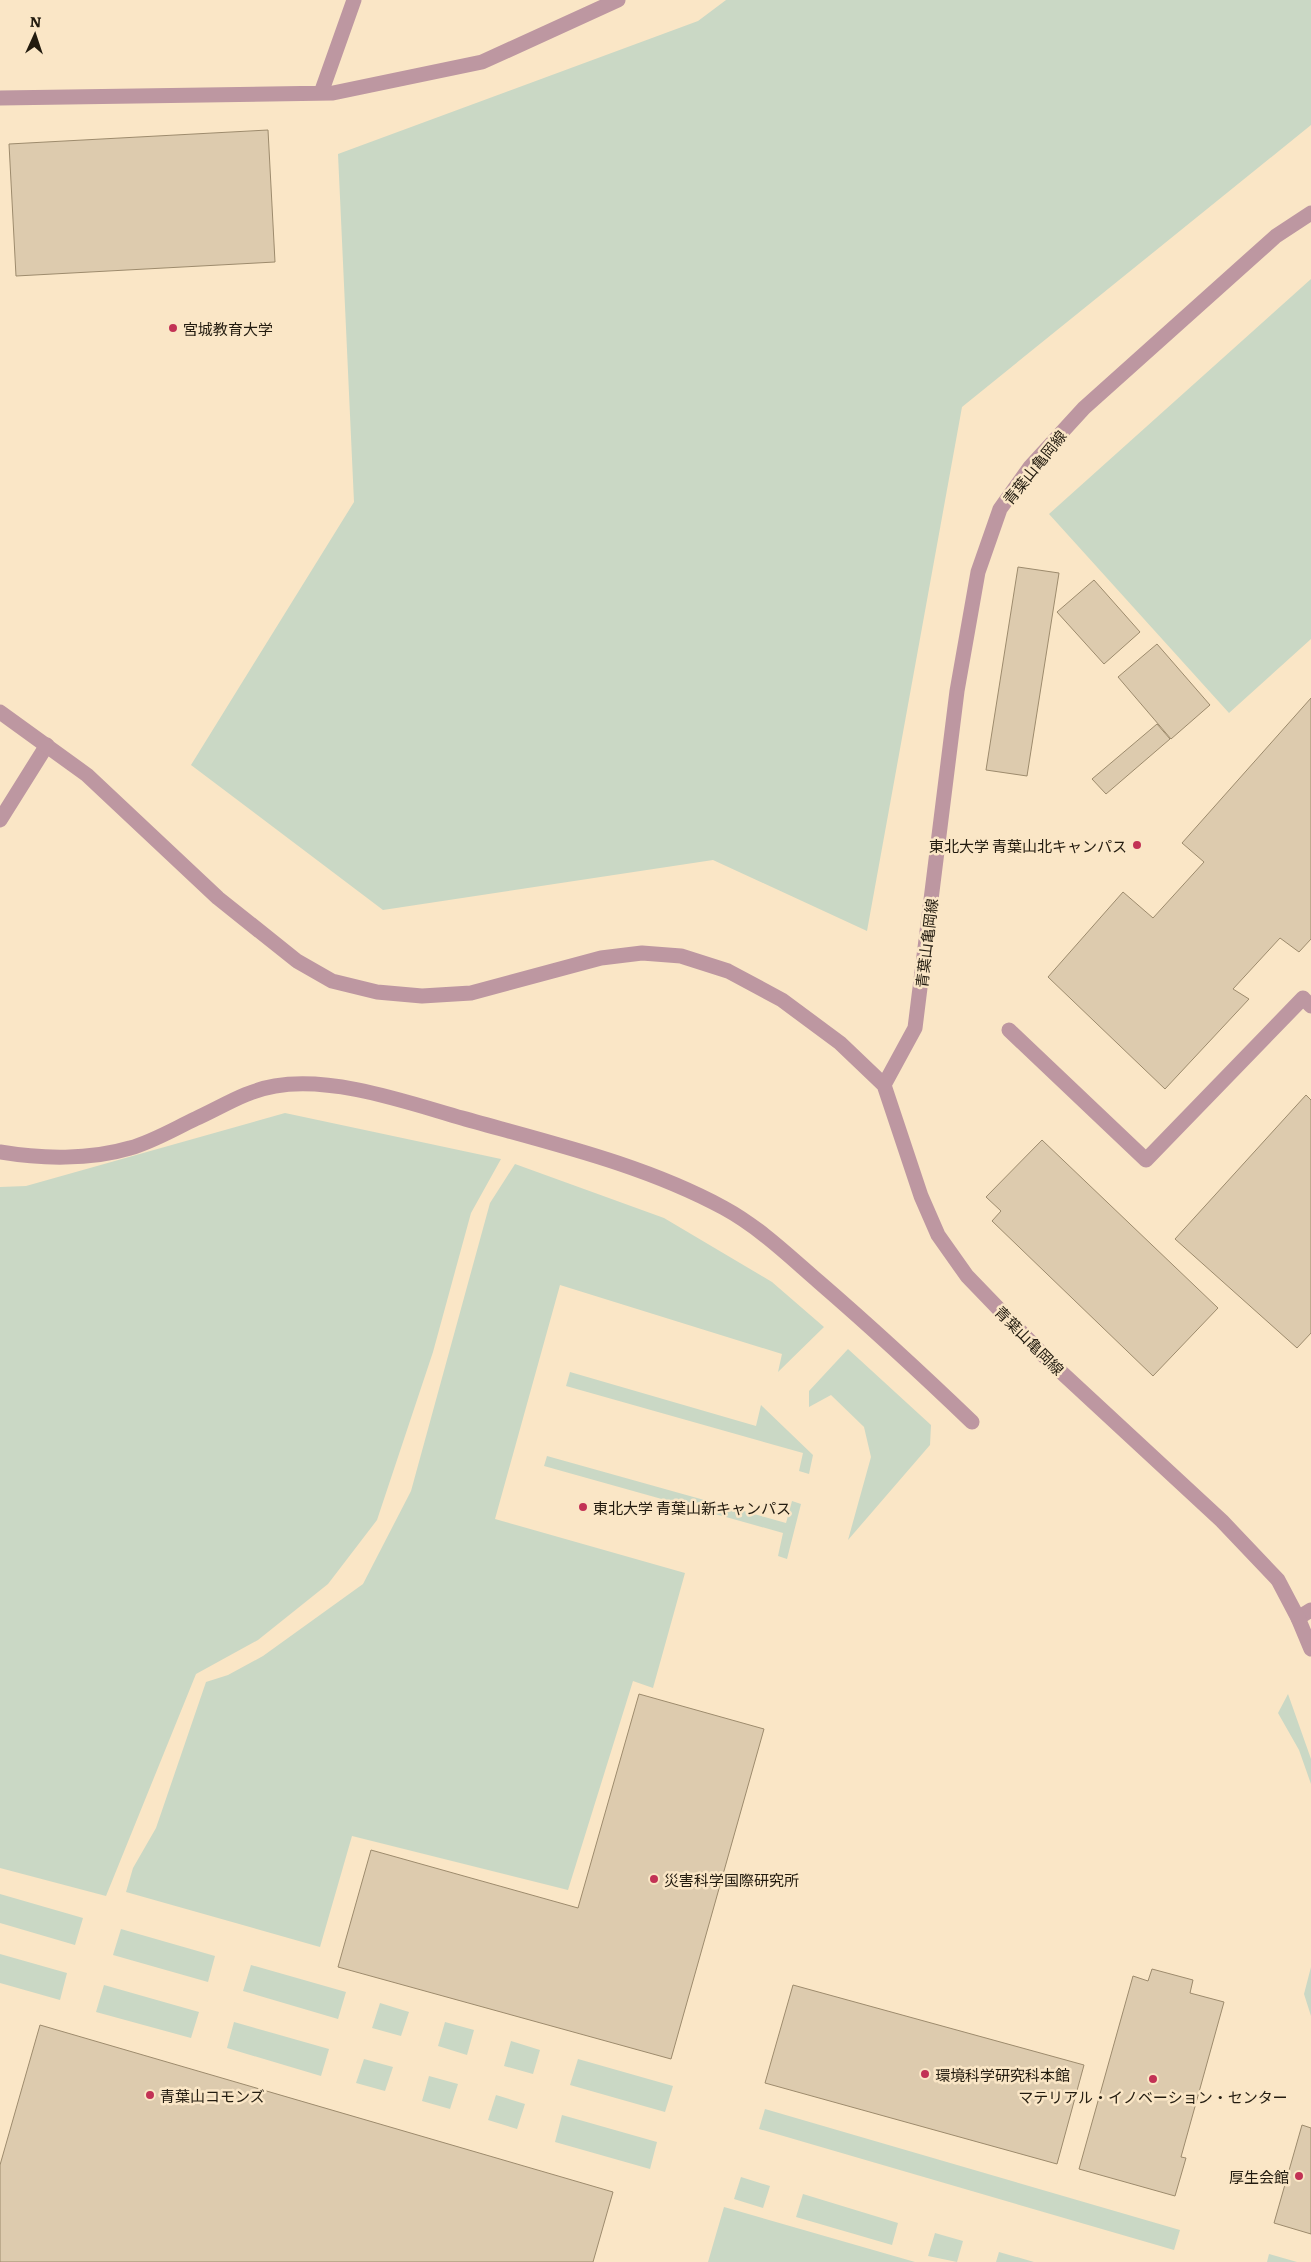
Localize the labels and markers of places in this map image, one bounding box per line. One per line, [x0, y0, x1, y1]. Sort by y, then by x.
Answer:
place label: 宮城教育大学 [183, 317, 273, 340]
marker: 宮城教育大学 [167, 322, 179, 334]
place label: 東北大学 青葉山北キャンパス [929, 834, 1127, 857]
marker: 東北大学 青葉山北キャンパス [1131, 839, 1143, 851]
place label: 東北大学 青葉山新キャンパス [593, 1496, 791, 1519]
marker: 東北大学 青葉山新キャンパス [577, 1501, 589, 1513]
place label: 災害科学国際研究所 [664, 1868, 799, 1891]
marker: 災害科学国際研究所 [648, 1873, 660, 1885]
place label: 環境科学研究科本館 [935, 2063, 1070, 2086]
marker: 環境科学研究科本館 [919, 2068, 931, 2080]
marker: マテリアル・イノベーション・センター [1147, 2073, 1159, 2085]
place label: 青葉山コモンズ [160, 2084, 265, 2107]
place label: マテリアル・イノベーション・センター [1018, 2085, 1288, 2108]
marker: 青葉山コモンズ [144, 2089, 156, 2101]
place label: 厚生会館 [1229, 2165, 1289, 2188]
marker: 厚生会館 [1293, 2170, 1305, 2182]

